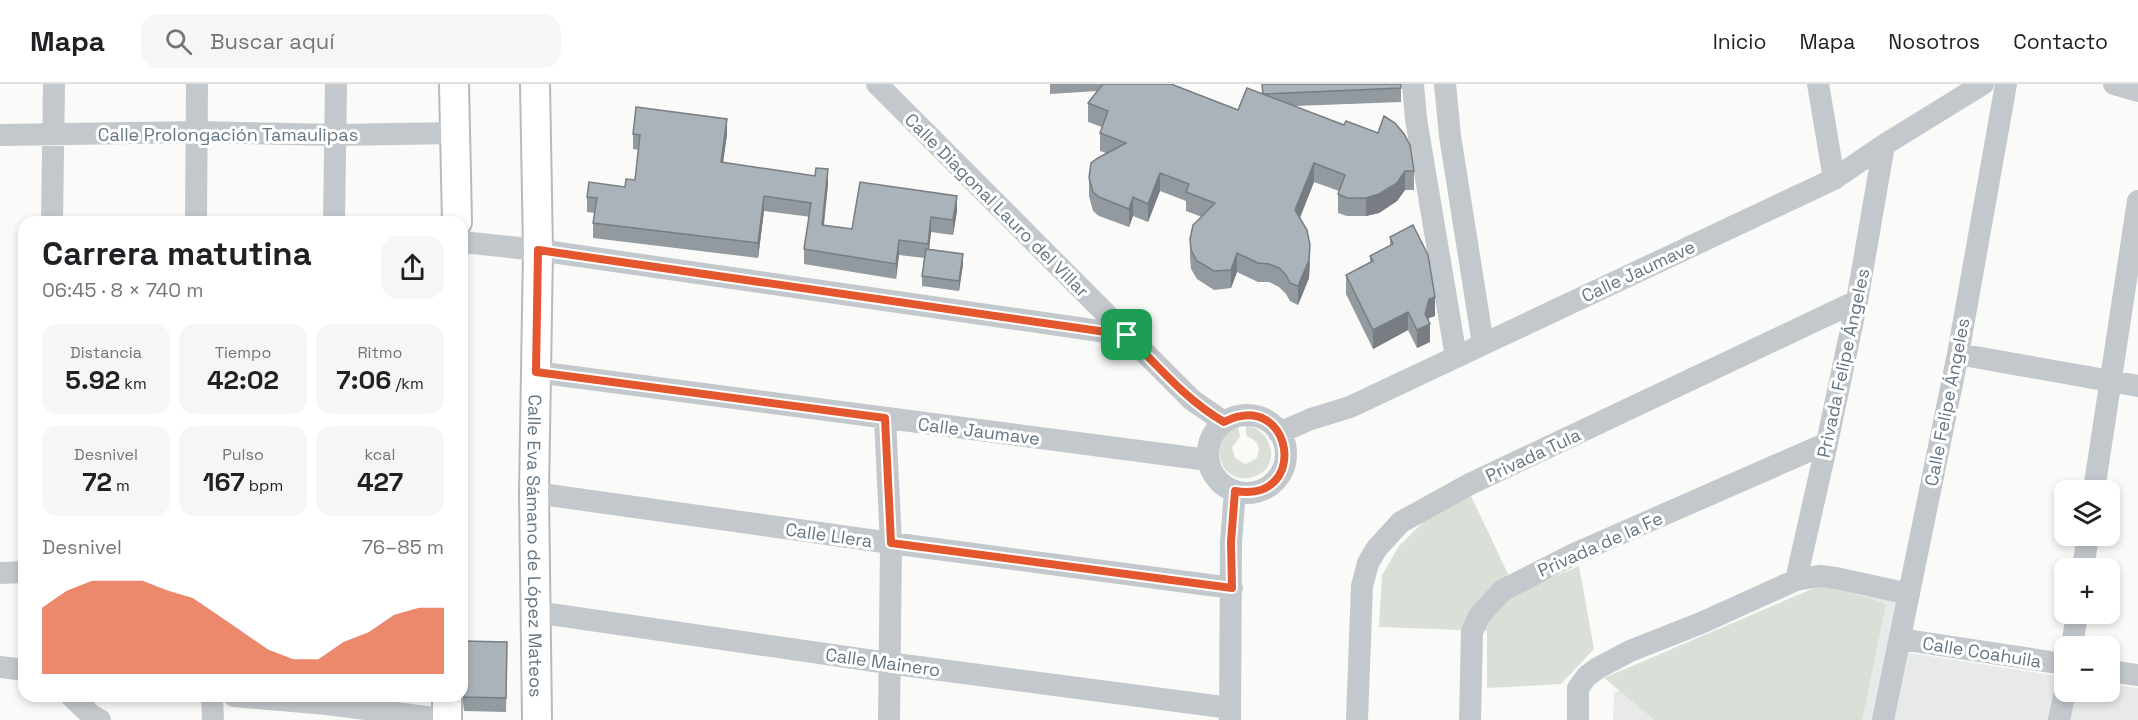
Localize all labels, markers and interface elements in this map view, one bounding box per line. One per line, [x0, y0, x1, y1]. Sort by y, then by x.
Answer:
search box [141, 14, 561, 68]
text: Mapa [30, 23, 105, 59]
icon: search [162, 25, 195, 58]
text: Buscar aquí [210, 27, 335, 55]
text: Inicio [1713, 28, 1767, 55]
text: Mapa [1800, 28, 1855, 55]
text: Nosotros [1888, 28, 1980, 55]
text: Contacto [2013, 28, 2108, 55]
street label: Calle Diagonal Lauro del Villar [900, 108, 1094, 302]
street label: Calle Prolongación Tamaulipas [98, 123, 358, 146]
text: Carrera matutina [42, 233, 312, 275]
street label: Calle Jaumave [1578, 235, 1698, 307]
button: share [381, 236, 444, 299]
street label: Privada Felipe Ángeles [1812, 266, 1874, 460]
text: 06:45 · 8 × 740 m [42, 277, 204, 303]
pin [1101, 309, 1152, 360]
street label: Calle Felipe Ángeles [1919, 316, 1975, 488]
icon: arrive [1110, 318, 1143, 351]
text: Distancia [70, 342, 142, 363]
text: Tiempo [215, 342, 271, 363]
text: Ritmo [357, 342, 403, 363]
text: 5.92 [65, 363, 120, 397]
text: 42:02 [207, 363, 279, 397]
text: 7:06 [336, 363, 391, 397]
text: km [120, 373, 147, 394]
text: /km [391, 373, 424, 394]
street label: Calle Eva Sámano de López Mateos [522, 394, 548, 698]
street label: Calle Jaumave [917, 412, 1041, 450]
street label: Privada Tula [1482, 423, 1584, 487]
text: Desnivel [74, 444, 138, 465]
text: Pulso [222, 444, 264, 465]
text: kcal [365, 444, 395, 465]
text: 72 [82, 465, 112, 499]
text: 167 [203, 465, 245, 499]
text: 427 [357, 465, 403, 499]
text: m [112, 475, 130, 496]
text: bpm [245, 475, 283, 496]
map controls [2054, 480, 2120, 702]
button: layers [2054, 480, 2120, 546]
street label: Privada de la Fe [1534, 506, 1666, 582]
street label: Calle Llera [784, 518, 874, 552]
text: Desnivel [42, 534, 122, 560]
text: 76–85 m [362, 534, 444, 560]
button: + [2054, 558, 2120, 624]
street label: Calle Coahuila [1921, 631, 2043, 673]
button: − [2054, 636, 2120, 702]
street label: Calle Mainero [824, 643, 942, 681]

